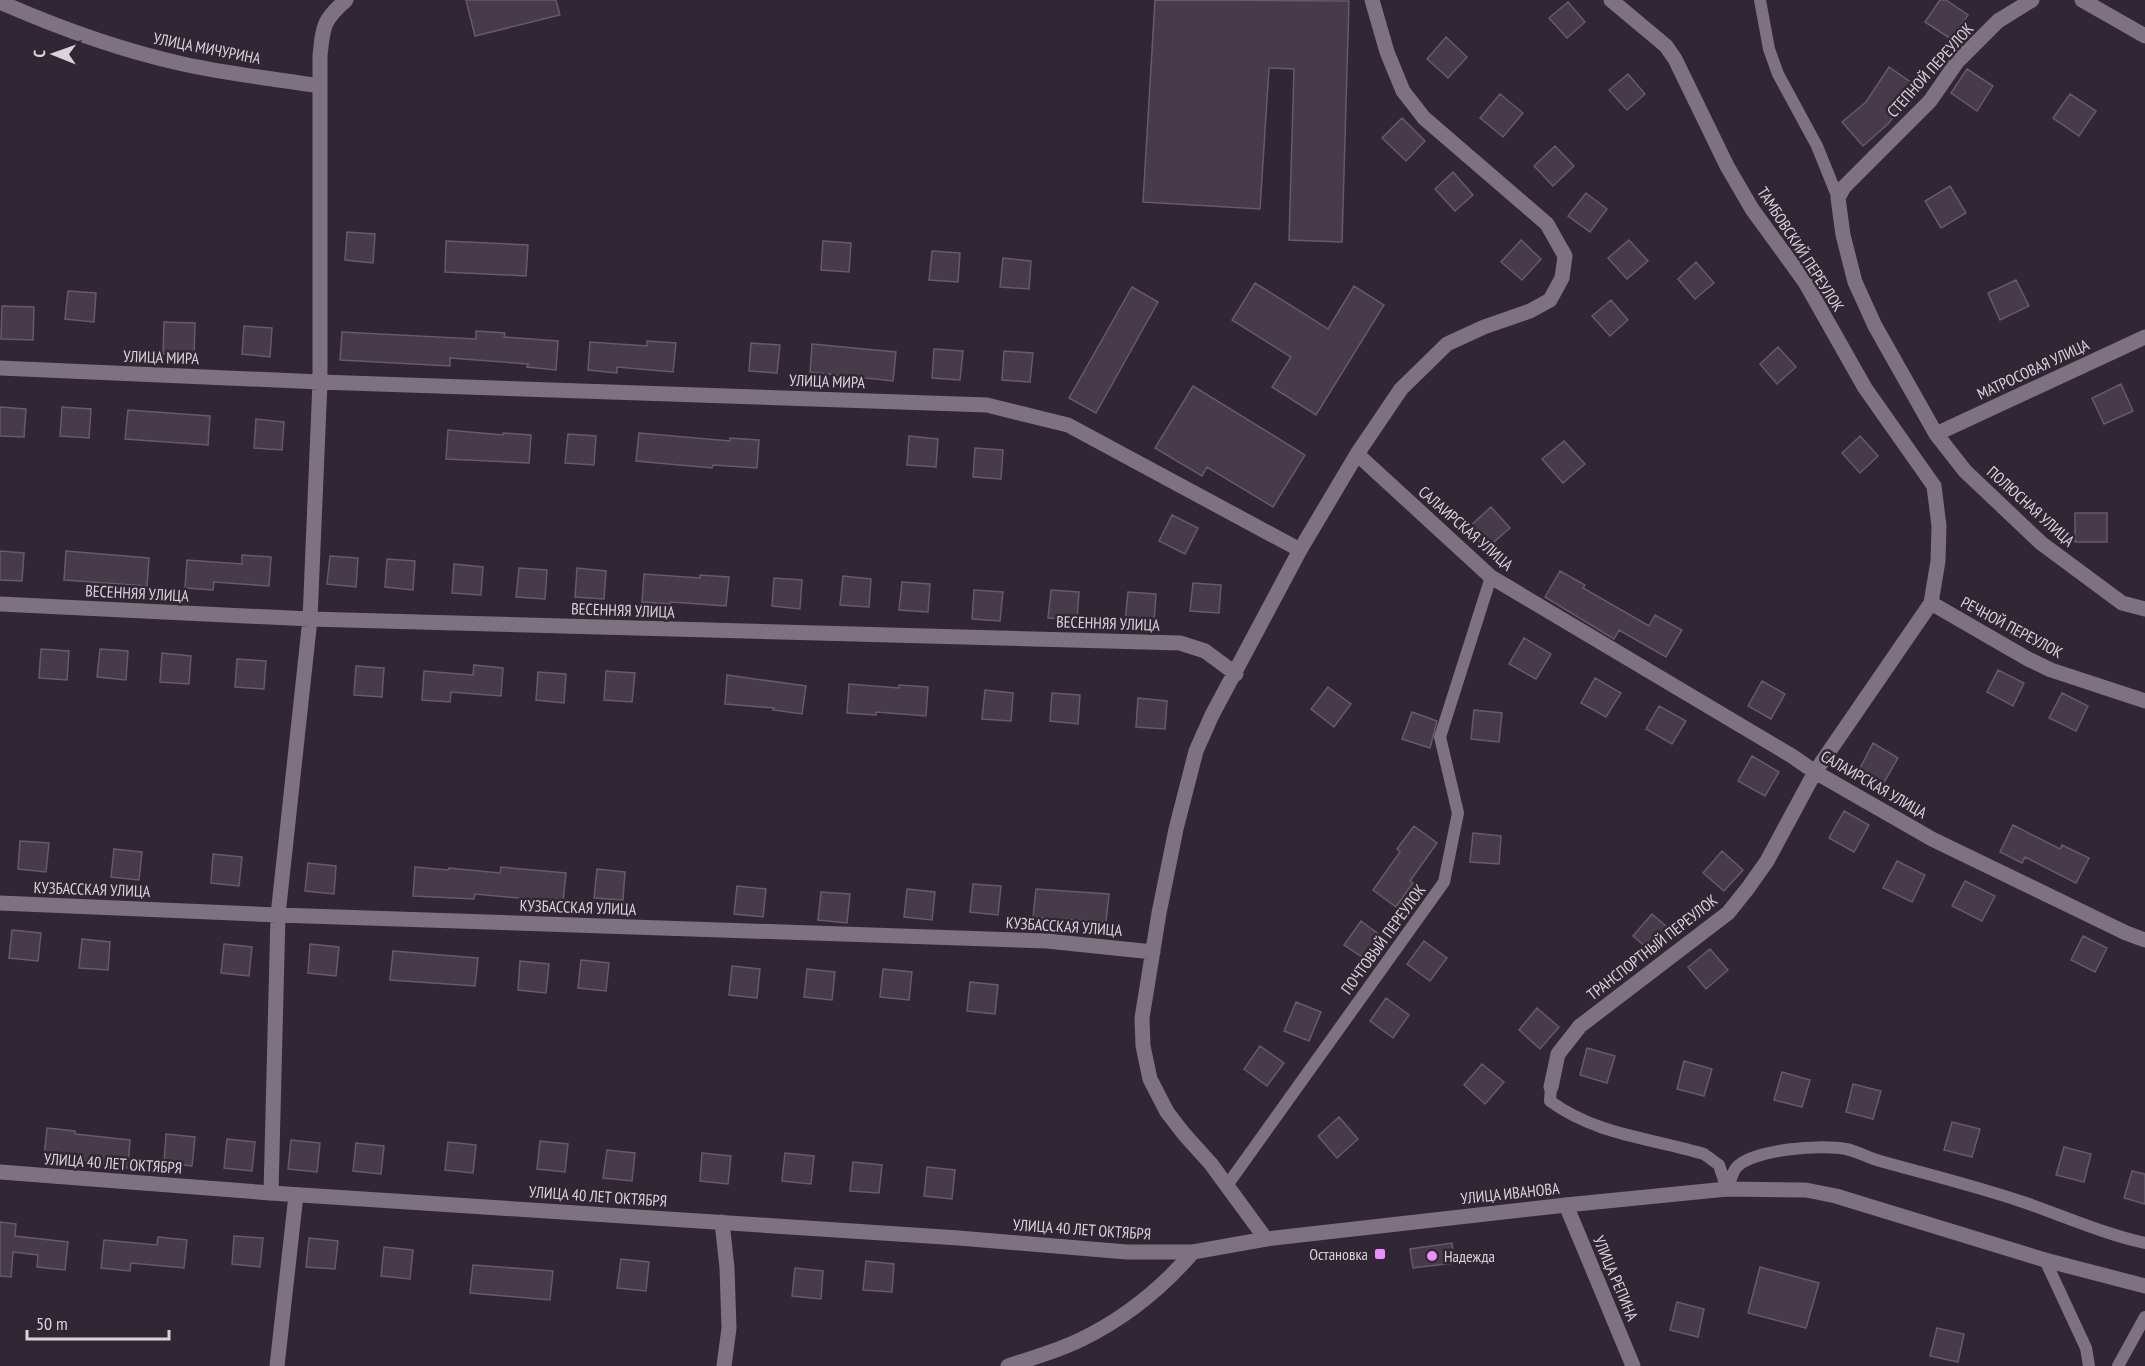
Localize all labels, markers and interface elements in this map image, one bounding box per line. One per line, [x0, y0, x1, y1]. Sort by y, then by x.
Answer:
street label: СТЕПНОЙ ПЕРЕУЛОК [1882, 19, 1978, 121]
north arrow [24, 24, 84, 84]
street label: УЛИЦА МИЧУРИНА [152, 28, 263, 68]
text: С [29, 49, 49, 58]
street label: ТАМБОВСКИЙ ПЕРЕУЛОК [1753, 183, 1849, 315]
street label: МАТРОСОВАЯ УЛИЦА [1974, 334, 2093, 404]
street label: УЛИЦА МИРА [123, 346, 200, 368]
street label: УЛИЦА МИРА [789, 370, 866, 392]
street label: ПОЛЮСНАЯ УЛИЦА [1983, 462, 2079, 551]
street label: САЛАИРСКАЯ УЛИЦА [1415, 481, 1518, 575]
street label: ВЕСЕННЯЯ УЛИЦА [85, 580, 190, 606]
street label: РЕЧНОЙ ПЕРЕУЛОК [1958, 592, 2066, 662]
street label: ВЕСЕННЯЯ УЛИЦА [571, 598, 676, 622]
street label: ВЕСЕННЯЯ УЛИЦА [1056, 611, 1161, 635]
street label: САЛАИРСКАЯ УЛИЦА [1817, 746, 1931, 823]
street label: КУЗБАССКАЯ УЛИЦА [33, 877, 151, 901]
street label: ПОЧТОВЫЙ ПЕРЕУЛОК [1336, 880, 1430, 998]
street label: ТРАНСПОРТНЫЙ ПЕРЕУЛОК [1583, 890, 1721, 1004]
street label: КУЗБАССКАЯ УЛИЦА [519, 895, 637, 919]
street label: КУЗБАССКАЯ УЛИЦА [1005, 912, 1123, 940]
street label: УЛИЦА 40 ЛЕТ ОКТЯБРЯ [43, 1148, 183, 1178]
street label: УЛИЦА ИВАНОВА [1460, 1178, 1561, 1208]
street label: УЛИЦА 40 ЛЕТ ОКТЯБРЯ [528, 1181, 668, 1211]
street label: УЛИЦА 40 ЛЕТ ОКТЯБРЯ [1012, 1214, 1152, 1244]
street label: УЛИЦА РЕПИНА [1589, 1232, 1643, 1324]
place label: Остановка [1309, 1244, 1368, 1264]
place label: Надежда [1444, 1246, 1495, 1266]
marker: Остановка [1373, 1247, 1387, 1261]
marker: Надежда [1425, 1249, 1439, 1263]
scale bar [27, 1303, 170, 1341]
text: 50 m [36, 1312, 68, 1335]

